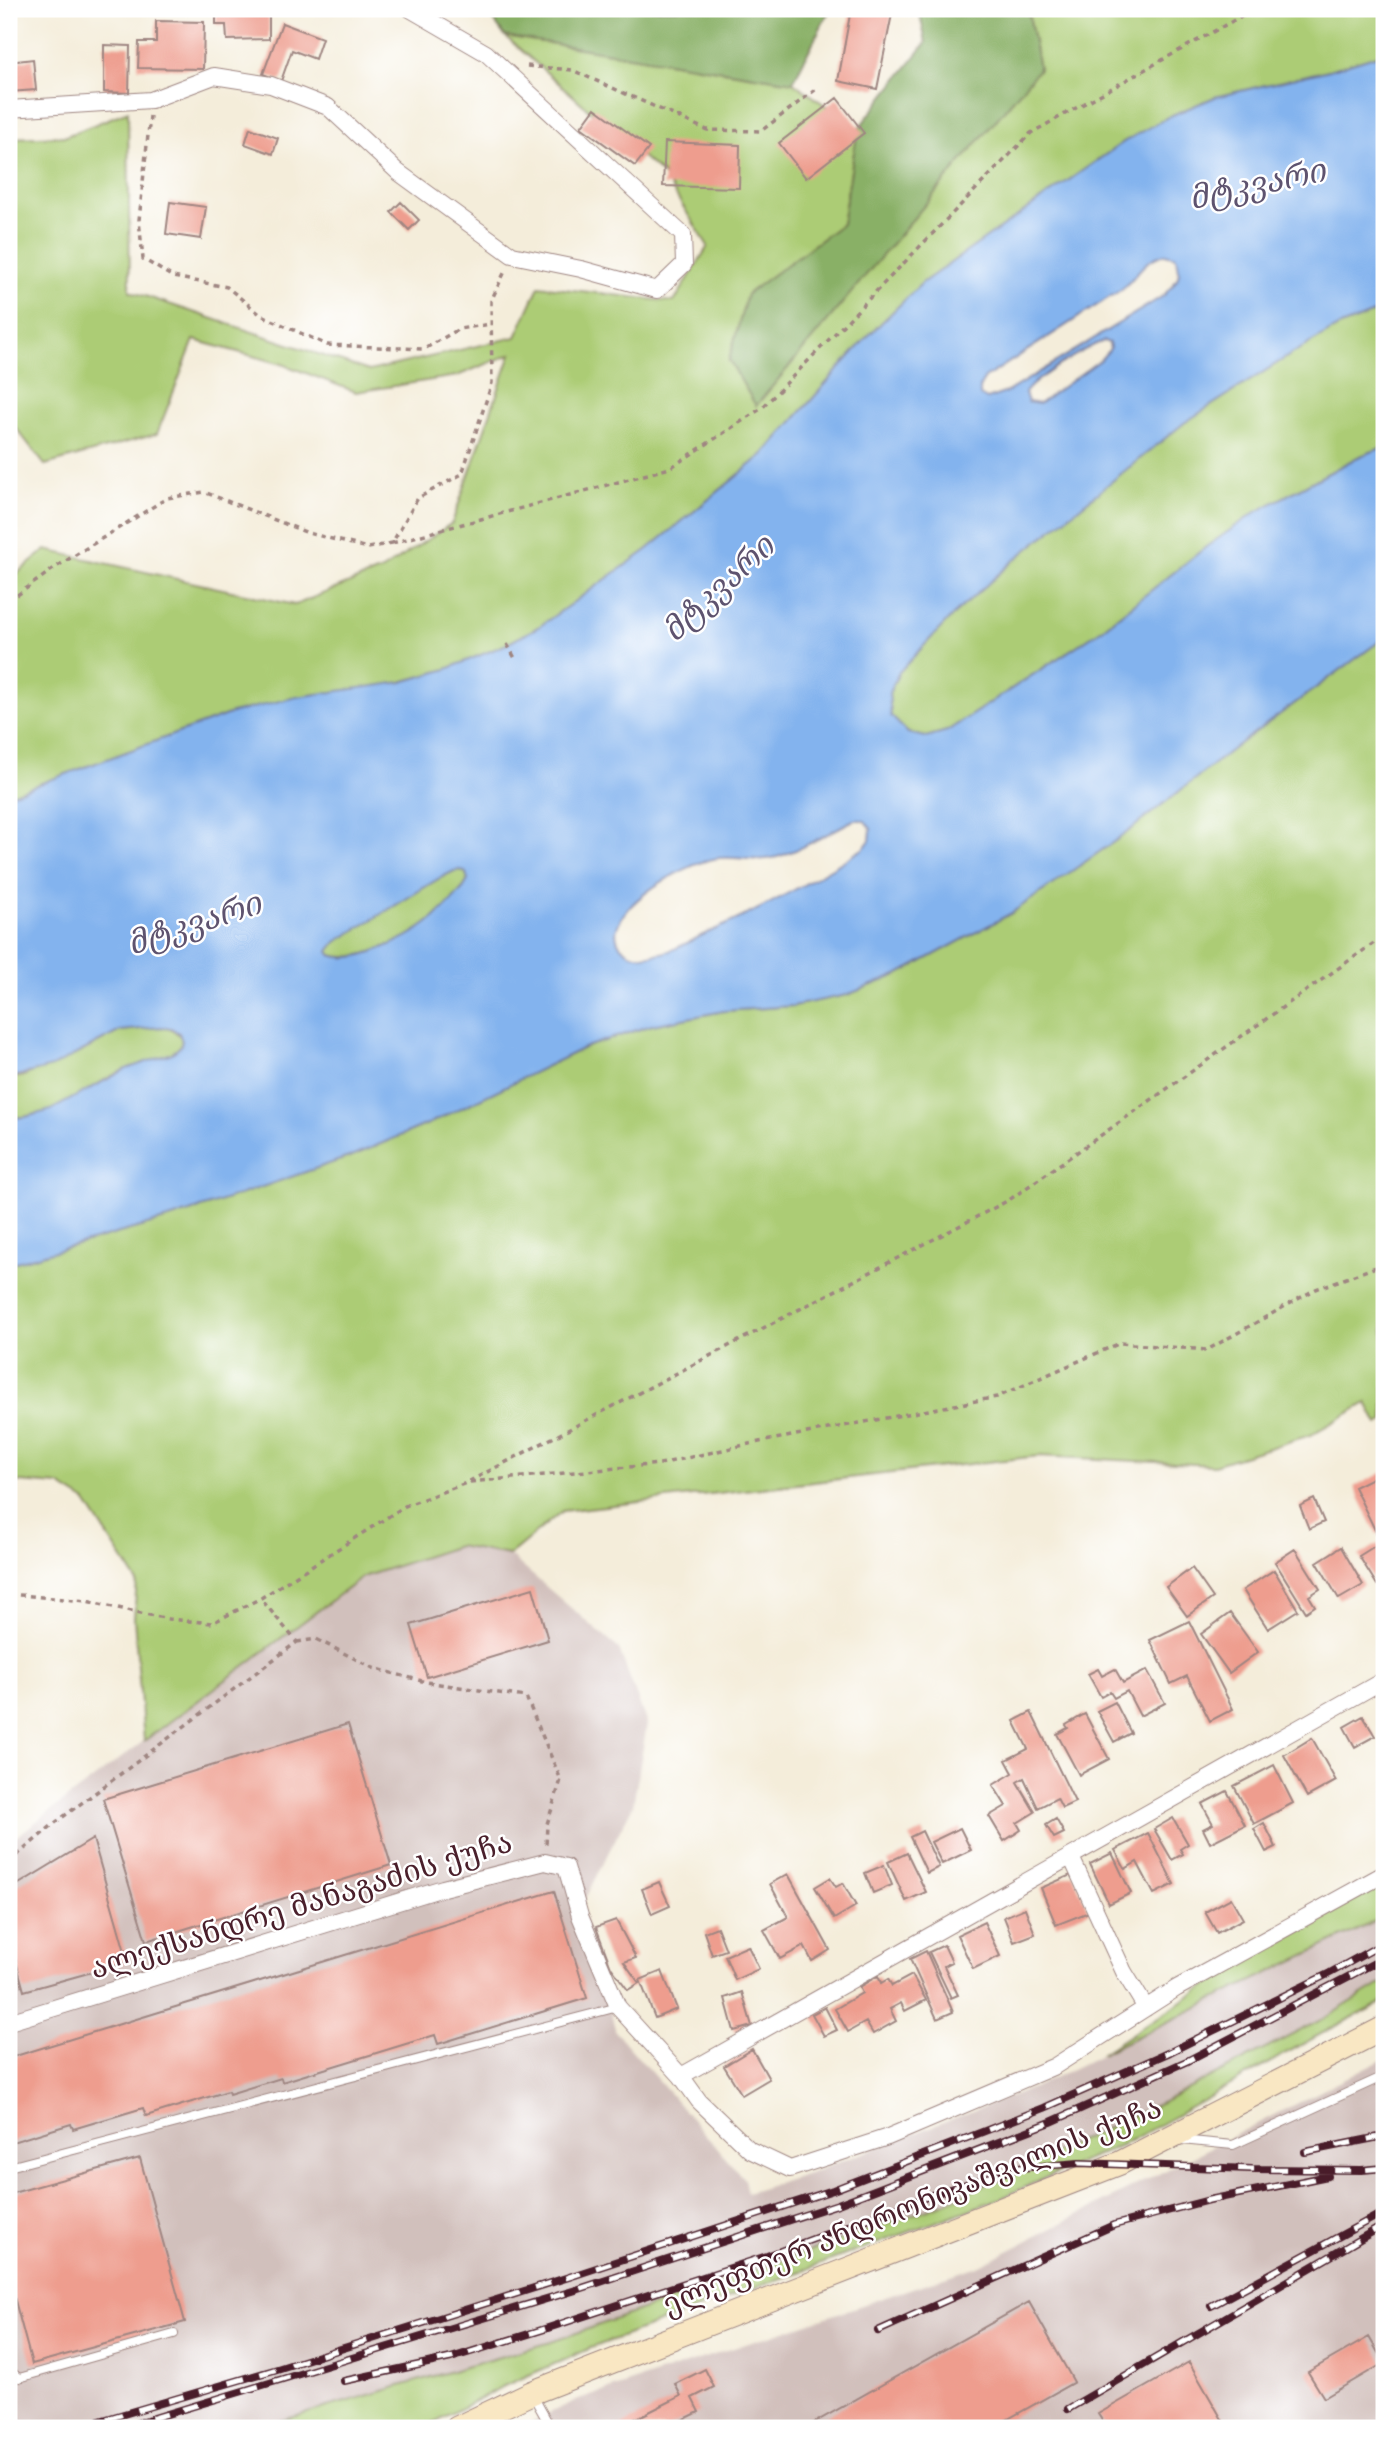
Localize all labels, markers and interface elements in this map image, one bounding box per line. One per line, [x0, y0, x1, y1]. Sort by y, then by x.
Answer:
water label: მტკვარი [1185, 149, 1331, 221]
water label: მტკვარი [653, 524, 786, 652]
water label: მტკვარი [122, 881, 269, 966]
street label: ალექსანდრე მანაგაძის ქუჩა [85, 1822, 517, 1989]
street label: ელეფთერ ანდრონიკაშვილის ქუჩა [657, 2087, 1168, 2326]

